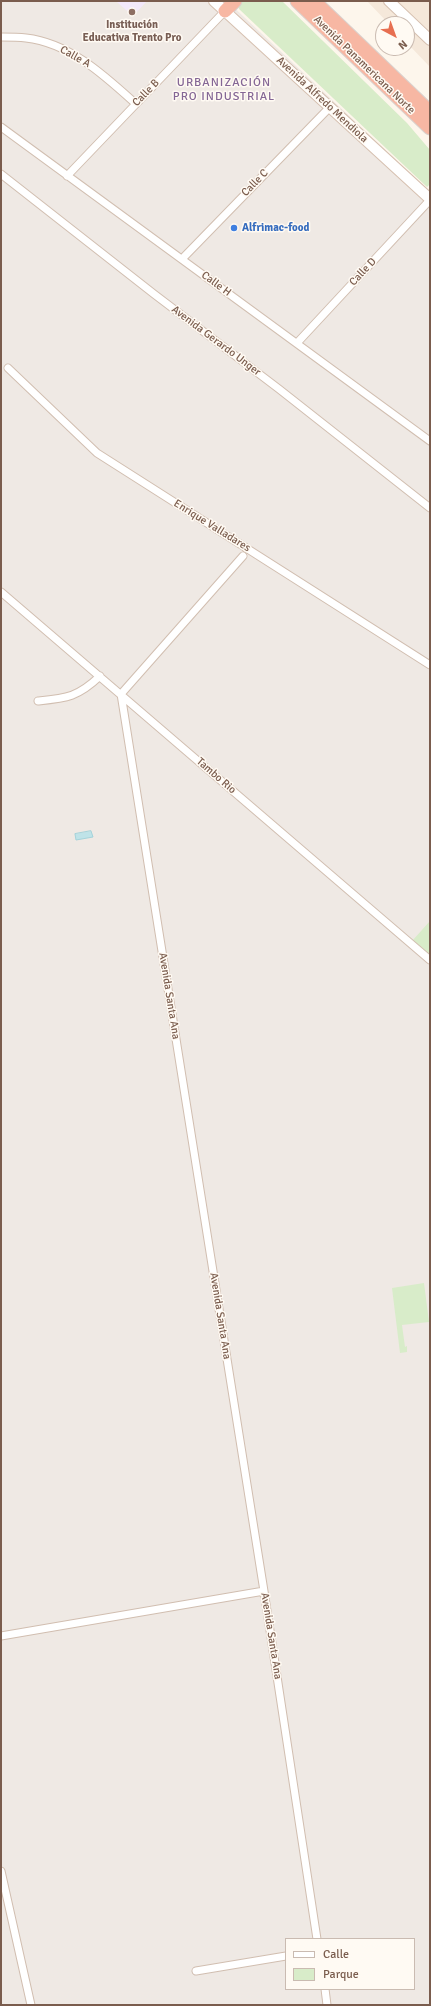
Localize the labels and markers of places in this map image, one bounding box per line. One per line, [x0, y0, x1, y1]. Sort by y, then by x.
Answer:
marker: Institución Educativa Trento Pro [127, 7, 137, 17]
place label: Institución Educativa Trento Pro [83, 18, 181, 44]
place label: Alfrimac-food [242, 221, 309, 235]
marker: Alfrimac-food [229, 223, 239, 233]

